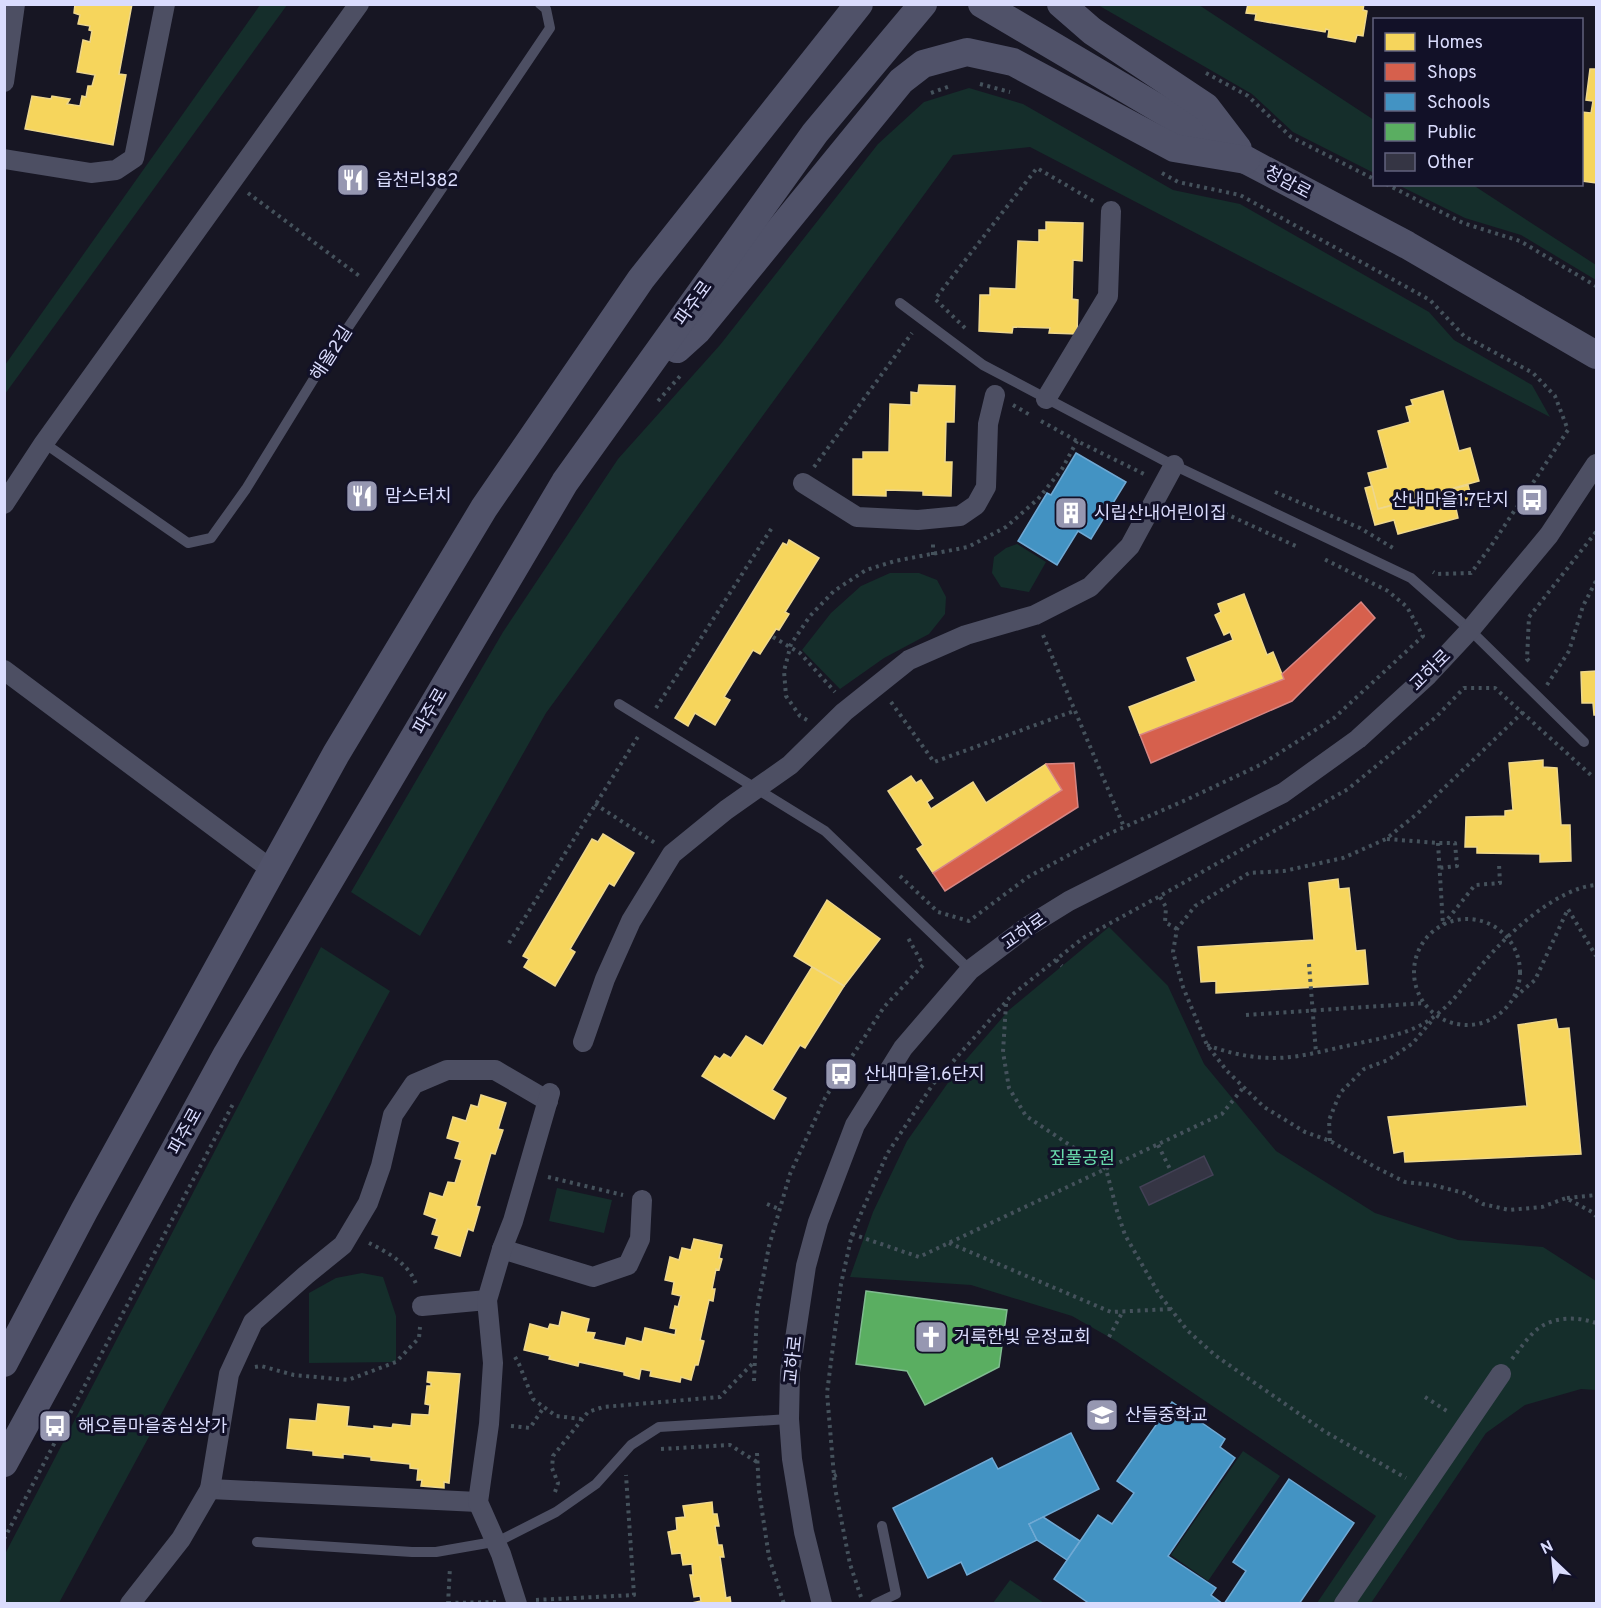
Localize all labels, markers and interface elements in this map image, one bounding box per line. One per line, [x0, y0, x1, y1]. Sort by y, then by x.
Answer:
legend [1373, 18, 1583, 186]
text: Homes [1427, 32, 1483, 55]
text: Shops [1427, 62, 1477, 85]
text: Schools [1427, 92, 1490, 115]
text: Public [1427, 122, 1477, 145]
text: Other [1427, 152, 1474, 175]
restaurant icon: 읍천리382 [335, 162, 371, 198]
street label: 청암로 [1260, 162, 1315, 205]
place label: 읍천리382 [376, 170, 458, 193]
street label: 파주로 [670, 277, 718, 331]
street label: 해올2길 [306, 322, 358, 386]
restaurant icon: 맘스터치 [344, 478, 380, 514]
bus stop icon: 산내마을1.7단지 [1514, 482, 1550, 518]
place label: 맘스터치 [385, 486, 451, 509]
place label: 산내마을1.7단지 [1391, 490, 1509, 513]
building icon: 시립산내어린이집 [1053, 495, 1089, 531]
place label: 시립산내어린이집 [1094, 503, 1226, 526]
street label: 교하로 [1405, 645, 1457, 697]
street label: 파주로 [409, 684, 454, 739]
street label: 교하로 [998, 909, 1052, 956]
bus stop icon: 산내마을1.6단지 [823, 1056, 859, 1092]
place label: 산내마을1.6단지 [864, 1064, 985, 1087]
street label: 파주로 [164, 1104, 208, 1159]
park label: 짚풀공원 [1049, 1148, 1115, 1171]
church icon: 거룩한빛 운정교회 [913, 1319, 949, 1355]
place label: 거룩한빛 운정교회 [954, 1327, 1091, 1350]
street label: 교하로 [780, 1334, 809, 1386]
school or university icon: 산들중학교 [1084, 1397, 1120, 1433]
place label: 산들중학교 [1125, 1405, 1208, 1428]
bus stop icon: 해오름마을중심상가 [37, 1408, 73, 1444]
place label: 해오름마을중심상가 [78, 1416, 227, 1439]
north arrow [1523, 1530, 1583, 1590]
text: N [1538, 1537, 1557, 1560]

